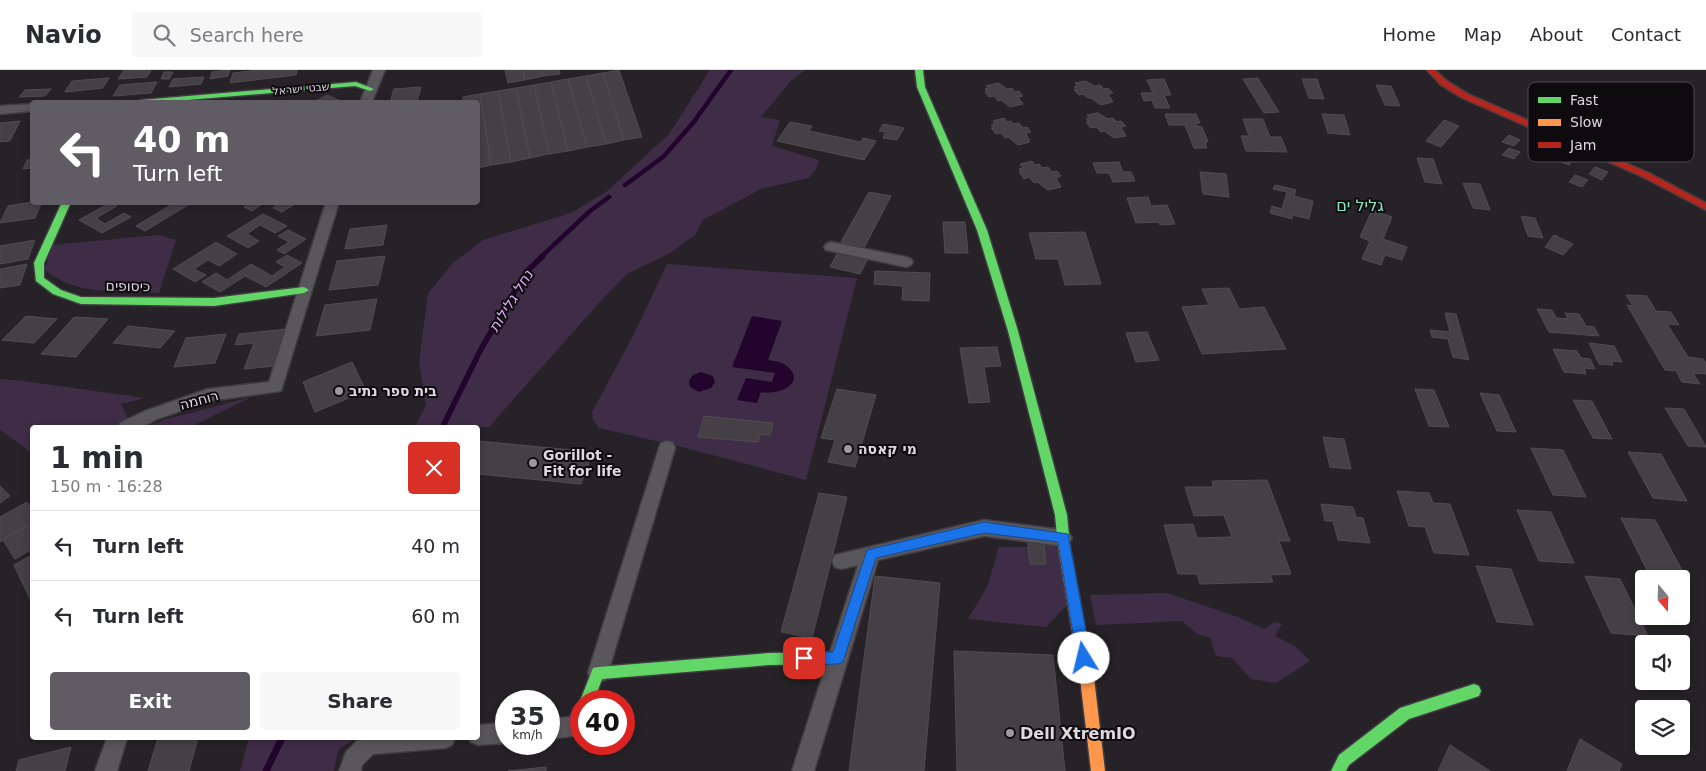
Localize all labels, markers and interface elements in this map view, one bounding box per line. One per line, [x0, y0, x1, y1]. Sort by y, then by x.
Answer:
search box [132, 12, 482, 57]
text: Navio [25, 21, 102, 49]
icon: search [150, 21, 178, 49]
text: Search here [190, 24, 304, 46]
text: Home [1383, 24, 1436, 45]
text: Map [1464, 24, 1502, 45]
text: About [1530, 24, 1583, 45]
text: Contact [1611, 24, 1681, 45]
street label: שבטי ישראל [272, 80, 330, 98]
legend [1528, 82, 1694, 162]
text: Fast [1570, 92, 1599, 108]
text: Slow [1570, 114, 1603, 130]
icon: left [50, 120, 115, 185]
text: 40 m [133, 120, 230, 160]
text: Jam [1569, 137, 1596, 153]
text: Turn left [133, 161, 222, 186]
district label: גליל ים [1336, 196, 1384, 215]
water label: נחל גלילות [485, 267, 537, 335]
street label: כיסופים [106, 278, 150, 294]
place label: בית ספר נתיב [349, 383, 437, 399]
marker: בית ספר נתיב [333, 385, 345, 397]
street label: רוחמה [178, 387, 220, 413]
text: 1 min [50, 440, 144, 475]
place label: מי קאסה [858, 441, 917, 457]
button: close [408, 442, 460, 494]
marker: מי קאסה [842, 443, 854, 455]
place label: Gorillot - Fit for life [543, 447, 622, 479]
marker: Gorillot - Fit for life [527, 457, 539, 469]
text: 150 m · 16:28 [50, 477, 163, 496]
icon: left [50, 532, 78, 560]
text: Turn left [93, 535, 184, 557]
text: 40 m [411, 535, 460, 557]
north arrow [1635, 570, 1690, 625]
map controls [1635, 570, 1690, 755]
icon: left [50, 602, 78, 630]
text: Turn left [93, 605, 184, 627]
text: 60 m [411, 605, 460, 627]
position arrow [1057, 631, 1109, 683]
button: sound [1635, 635, 1690, 690]
pin [783, 637, 825, 679]
icon: arrive [790, 644, 818, 672]
button: Exit [50, 672, 250, 730]
button: Share [260, 672, 460, 730]
speed limit sign: 40 [570, 690, 635, 755]
button: layers [1635, 700, 1690, 755]
text: 35 [510, 702, 545, 731]
place label: Dell XtremIO [1020, 724, 1136, 743]
marker: Dell XtremIO [1004, 727, 1016, 739]
text: km/h [512, 728, 543, 742]

